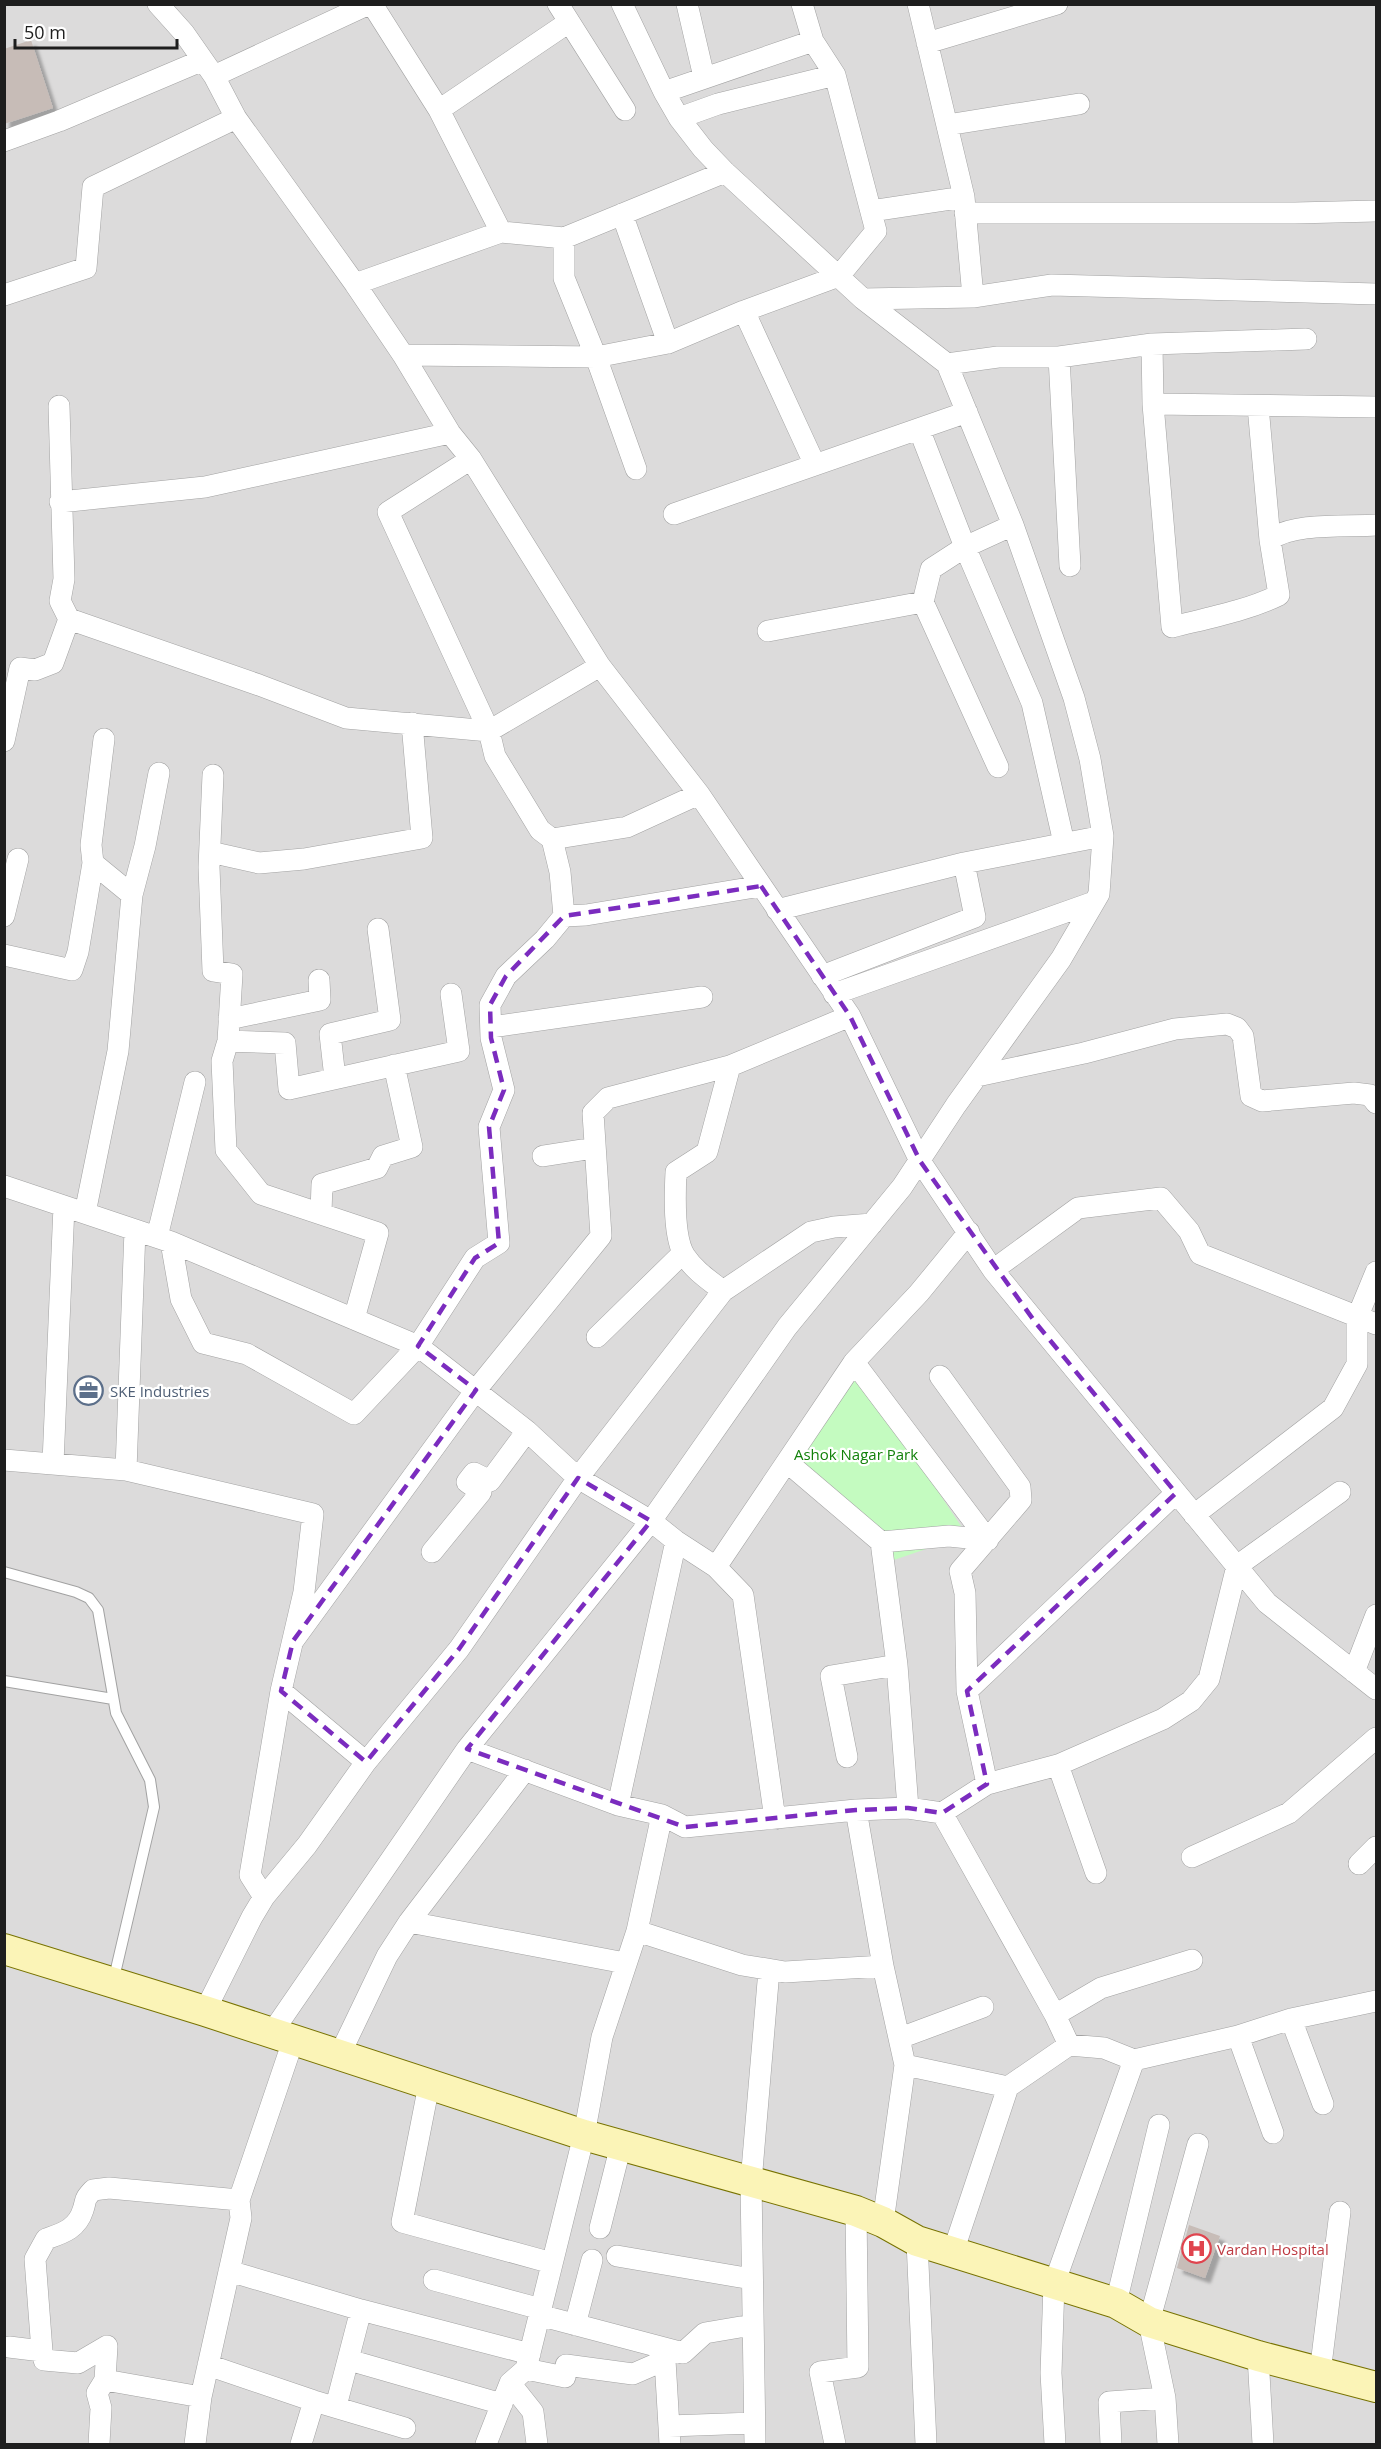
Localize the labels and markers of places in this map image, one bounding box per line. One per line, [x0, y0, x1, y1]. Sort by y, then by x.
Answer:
office icon: SKE Industries [73, 1375, 105, 1407]
place label: SKE Industries [110, 1381, 209, 1401]
hospital icon: Vardan Hospital [1180, 2233, 1212, 2265]
place label: Vardan Hospital [1217, 2239, 1329, 2259]

